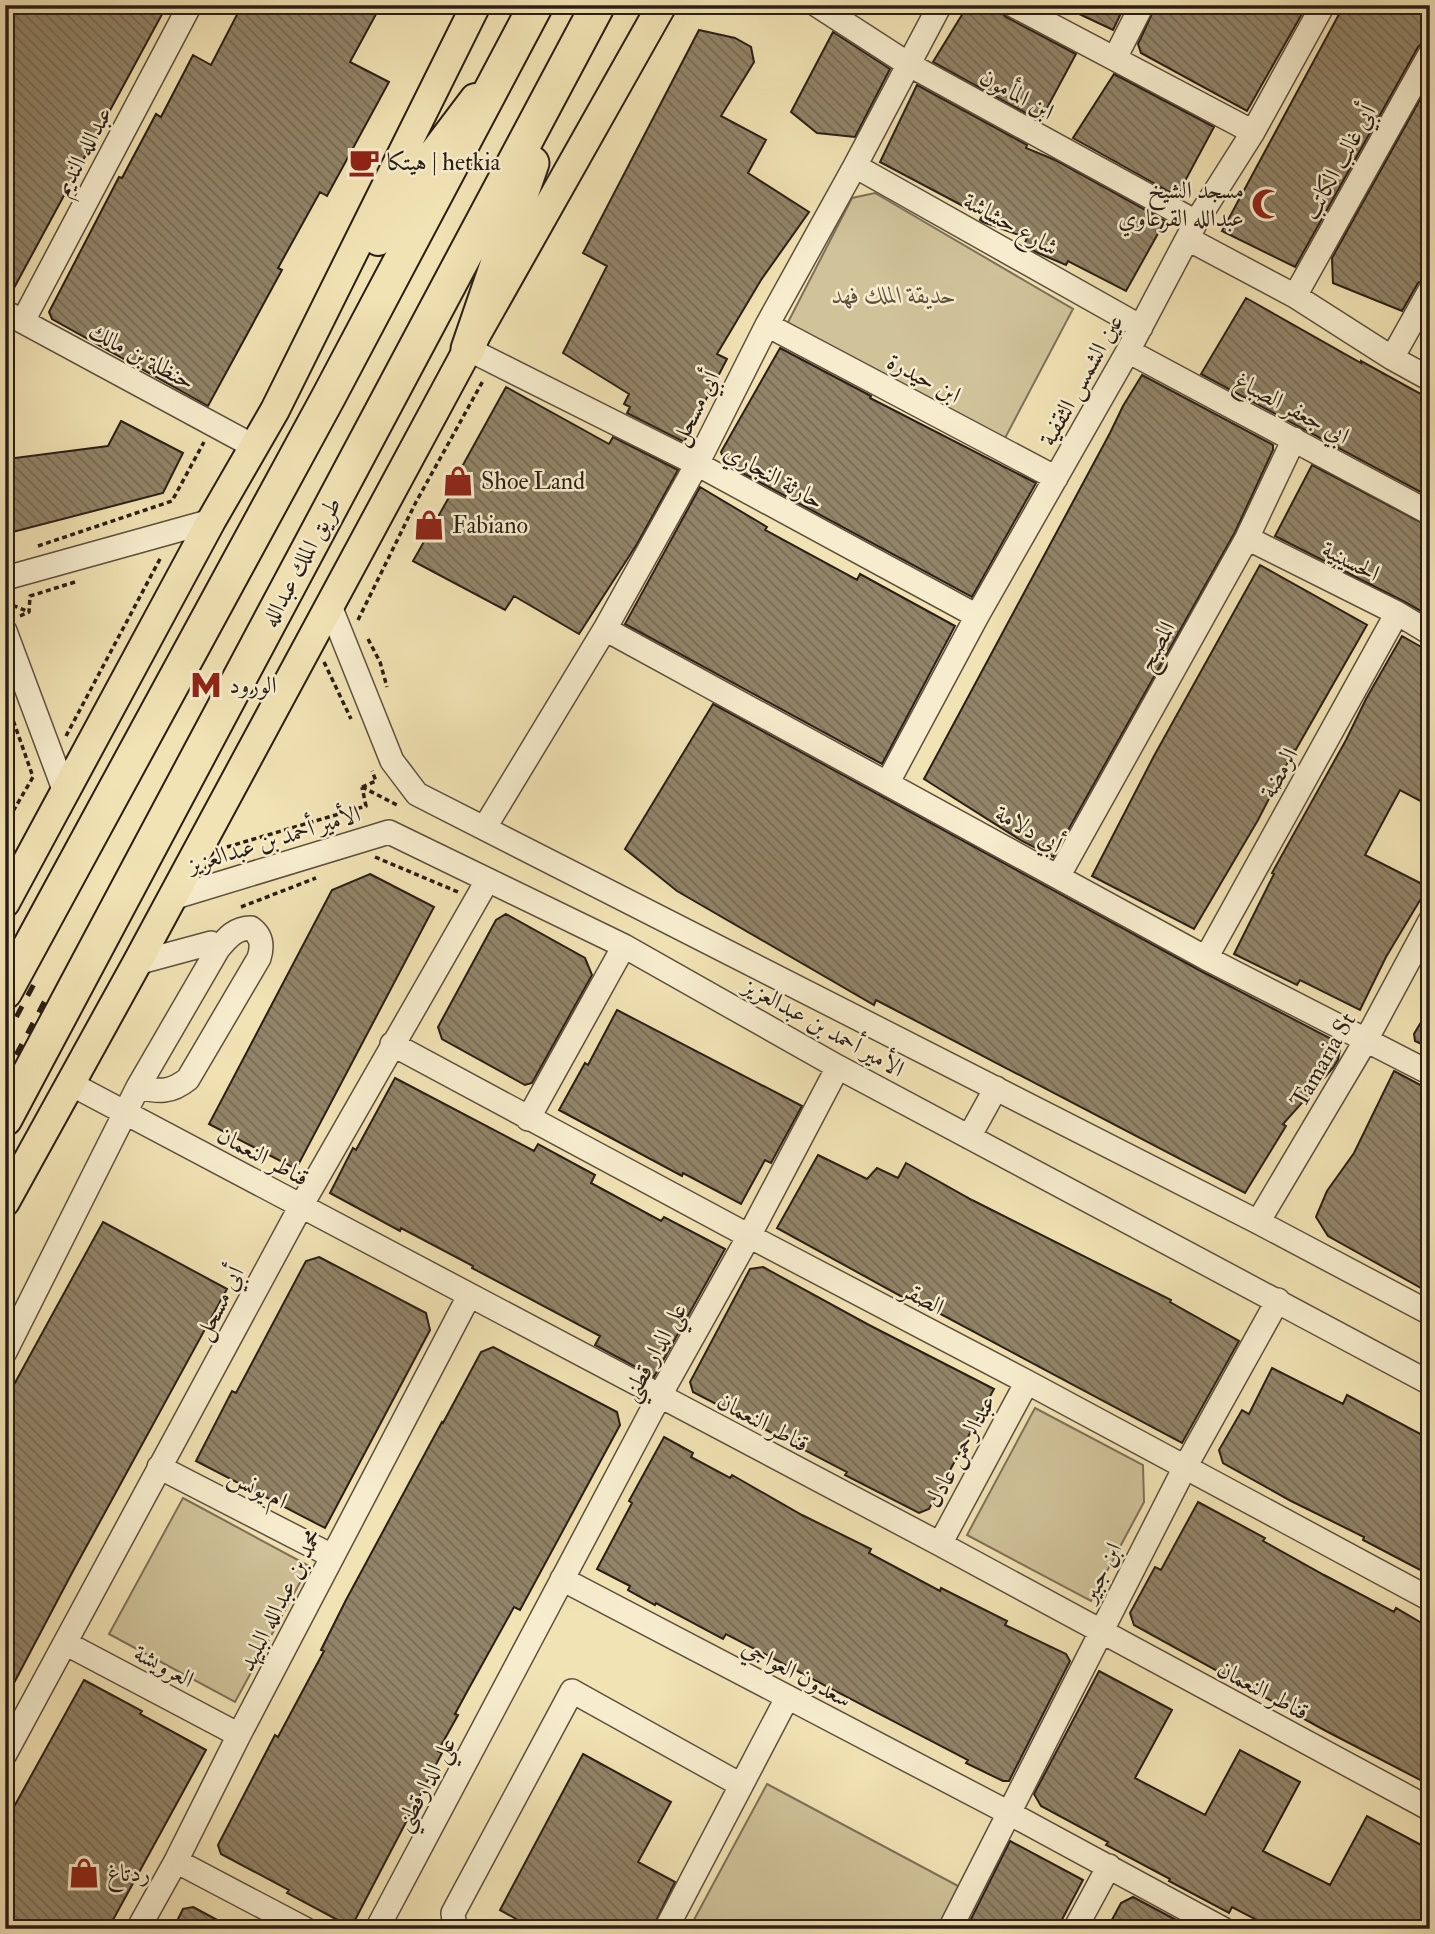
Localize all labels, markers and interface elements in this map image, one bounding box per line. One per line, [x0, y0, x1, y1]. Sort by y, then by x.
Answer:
street label: ابن المأمون [974, 60, 1060, 127]
street label: أبي غالب الكاتب [1294, 98, 1386, 226]
street label: عبدالله النديم [47, 101, 124, 204]
cafe icon: هيتكا | hetkia [347, 145, 381, 179]
place label: هيتكا | hetkia [387, 147, 502, 178]
place label: مسجد الشيخ عبدالله القرعاوي [1118, 175, 1244, 237]
street label: شارع حشاشة [956, 186, 1064, 267]
mosque icon: مسجد الشيخ عبدالله القرعاوي [1250, 187, 1284, 221]
park label: حديقة الملك فهد [832, 280, 956, 311]
street label: عين الشمس الثقفية [1032, 309, 1130, 452]
street label: حنظلة بن مالك [83, 316, 200, 397]
street label: ابن حيدرة [881, 346, 966, 411]
street label: أبي مسحل [662, 365, 730, 452]
street label: ابي جعفر الصباغ [1227, 365, 1355, 455]
street label: حارثة النجاري [717, 436, 829, 519]
shop icon: Shoe Land [441, 464, 475, 498]
place label: Shoe Land [481, 466, 585, 497]
street label: طريق الملك عبدالله [254, 492, 349, 633]
shop icon: Fabiano [412, 508, 446, 542]
place label: Fabiano [452, 510, 528, 541]
street label: الحسينية [1317, 534, 1385, 589]
street label: المصبح [1130, 616, 1187, 679]
metro station icon: الورود [189, 668, 223, 702]
place label: الورود [229, 670, 277, 701]
street label: الرمضة [1253, 742, 1306, 804]
street label: أبي دلامة [988, 796, 1069, 863]
street label: الأمير أحمد بن عبدالعزيز [181, 797, 364, 881]
street label: الأمير أحمد بن عبدالعزيز [735, 967, 911, 1084]
street label: Tamaria St [1284, 1007, 1363, 1113]
street label: قناطر النعمان [211, 1119, 314, 1194]
street label: أبي مسحل [185, 1260, 255, 1347]
street label: الصقر [893, 1273, 949, 1322]
street label: علي الدار قطني [615, 1297, 700, 1410]
street label: قناطر النعمان [711, 1385, 814, 1460]
street label: عبدالرحمن عادل [918, 1389, 1003, 1513]
street label: ام يونس [221, 1460, 293, 1521]
street label: محمد بن عبدالله البليهد [231, 1524, 330, 1677]
street label: ابن جبير [1072, 1537, 1130, 1610]
street label: سعدون العواجي [735, 1632, 857, 1718]
street label: العرويشة [128, 1638, 199, 1695]
street label: قناطر النعمان [1211, 1653, 1314, 1728]
street label: علي الدارقطني [388, 1731, 470, 1840]
shop icon: ردتاغ [67, 1856, 101, 1890]
place label: ردتاغ [107, 1858, 150, 1893]

